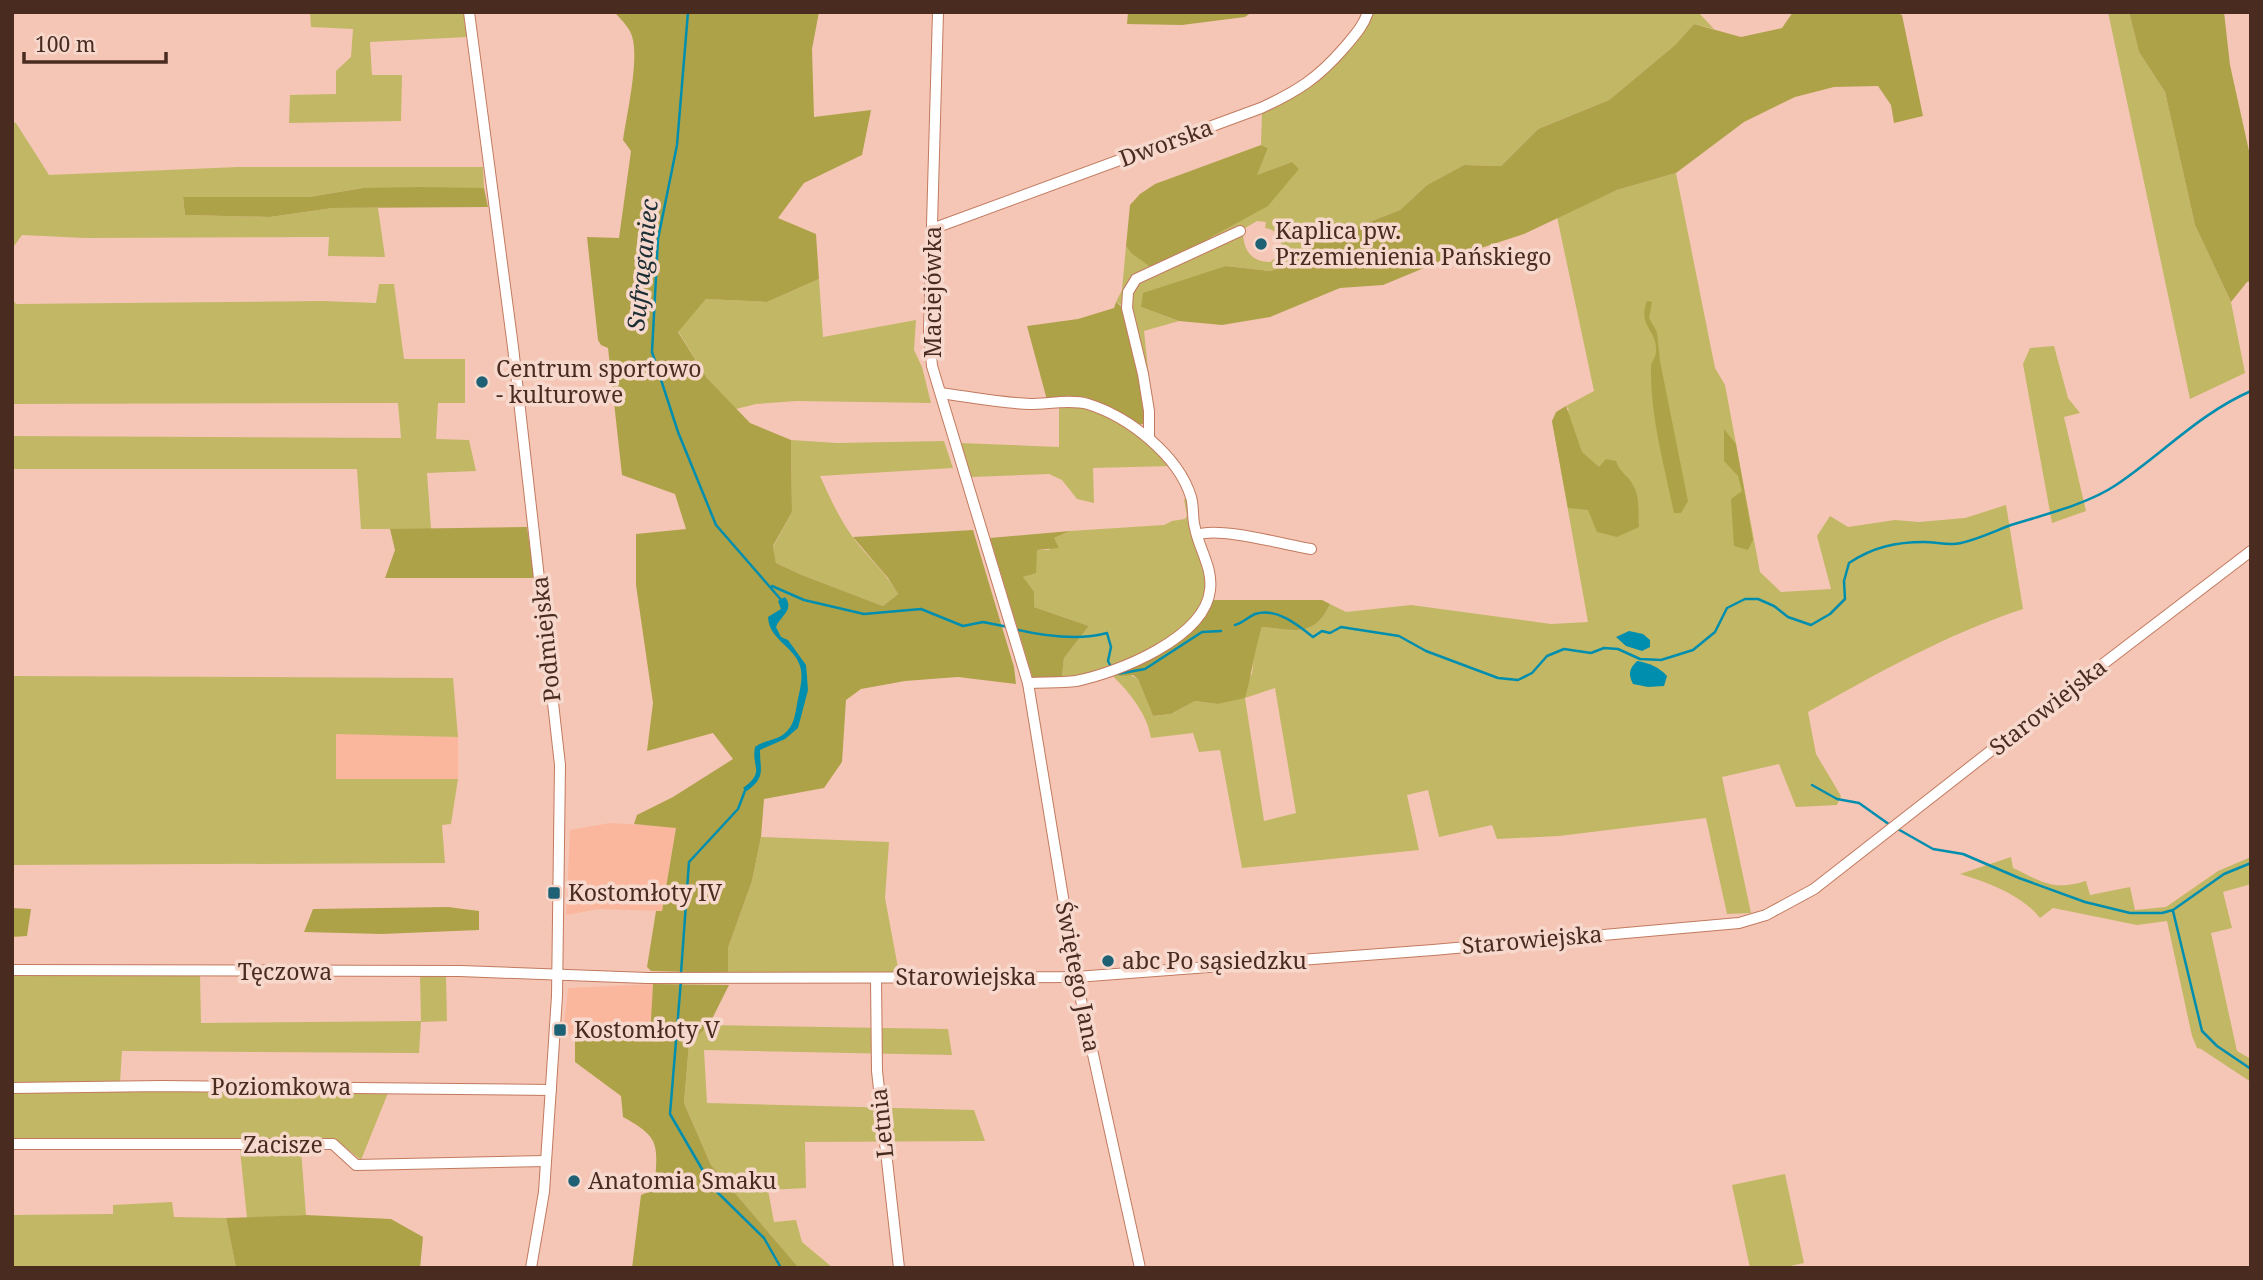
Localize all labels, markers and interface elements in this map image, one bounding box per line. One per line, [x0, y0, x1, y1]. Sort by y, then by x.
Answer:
scale bar [24, 21, 166, 65]
text: 100 m [35, 30, 96, 58]
street label: Dworska [1114, 110, 1217, 174]
water label: Sufraganiec [618, 197, 665, 332]
place label: Kaplica pw. Przemienienia Pańskiego [1275, 214, 1552, 272]
street label: Maciejówka [916, 226, 948, 358]
marker: Kaplica pw. Przemienienia Pańskiego [1253, 236, 1269, 252]
place label: Centrum sportowo - kulturowe [496, 352, 702, 410]
marker: Centrum sportowo - kulturowe [474, 374, 490, 390]
street label: Podmiejska [522, 575, 568, 704]
street label: Starowiejska [1982, 650, 2113, 762]
place label: Kostomłoty IV [568, 876, 723, 908]
marker: Kostomłoty IV [546, 885, 562, 901]
street label: Świętego Jana [1049, 899, 1109, 1055]
street label: Starowiejska [1460, 917, 1603, 961]
place label: abc Po sąsiedzku [1122, 944, 1307, 976]
marker: abc Po sąsiedzku [1100, 953, 1116, 969]
street label: Tęczowa [238, 955, 332, 987]
street label: Starowiejska [896, 960, 1036, 992]
place label: Kostomłoty V [574, 1013, 720, 1045]
marker: Kostomłoty V [552, 1022, 568, 1038]
street label: Poziomkowa [211, 1070, 351, 1102]
street label: Letnia [861, 1087, 901, 1160]
street label: Zacisze [243, 1128, 323, 1160]
place label: Anatomia Smaku [588, 1164, 777, 1196]
marker: Anatomia Smaku [566, 1173, 582, 1189]

